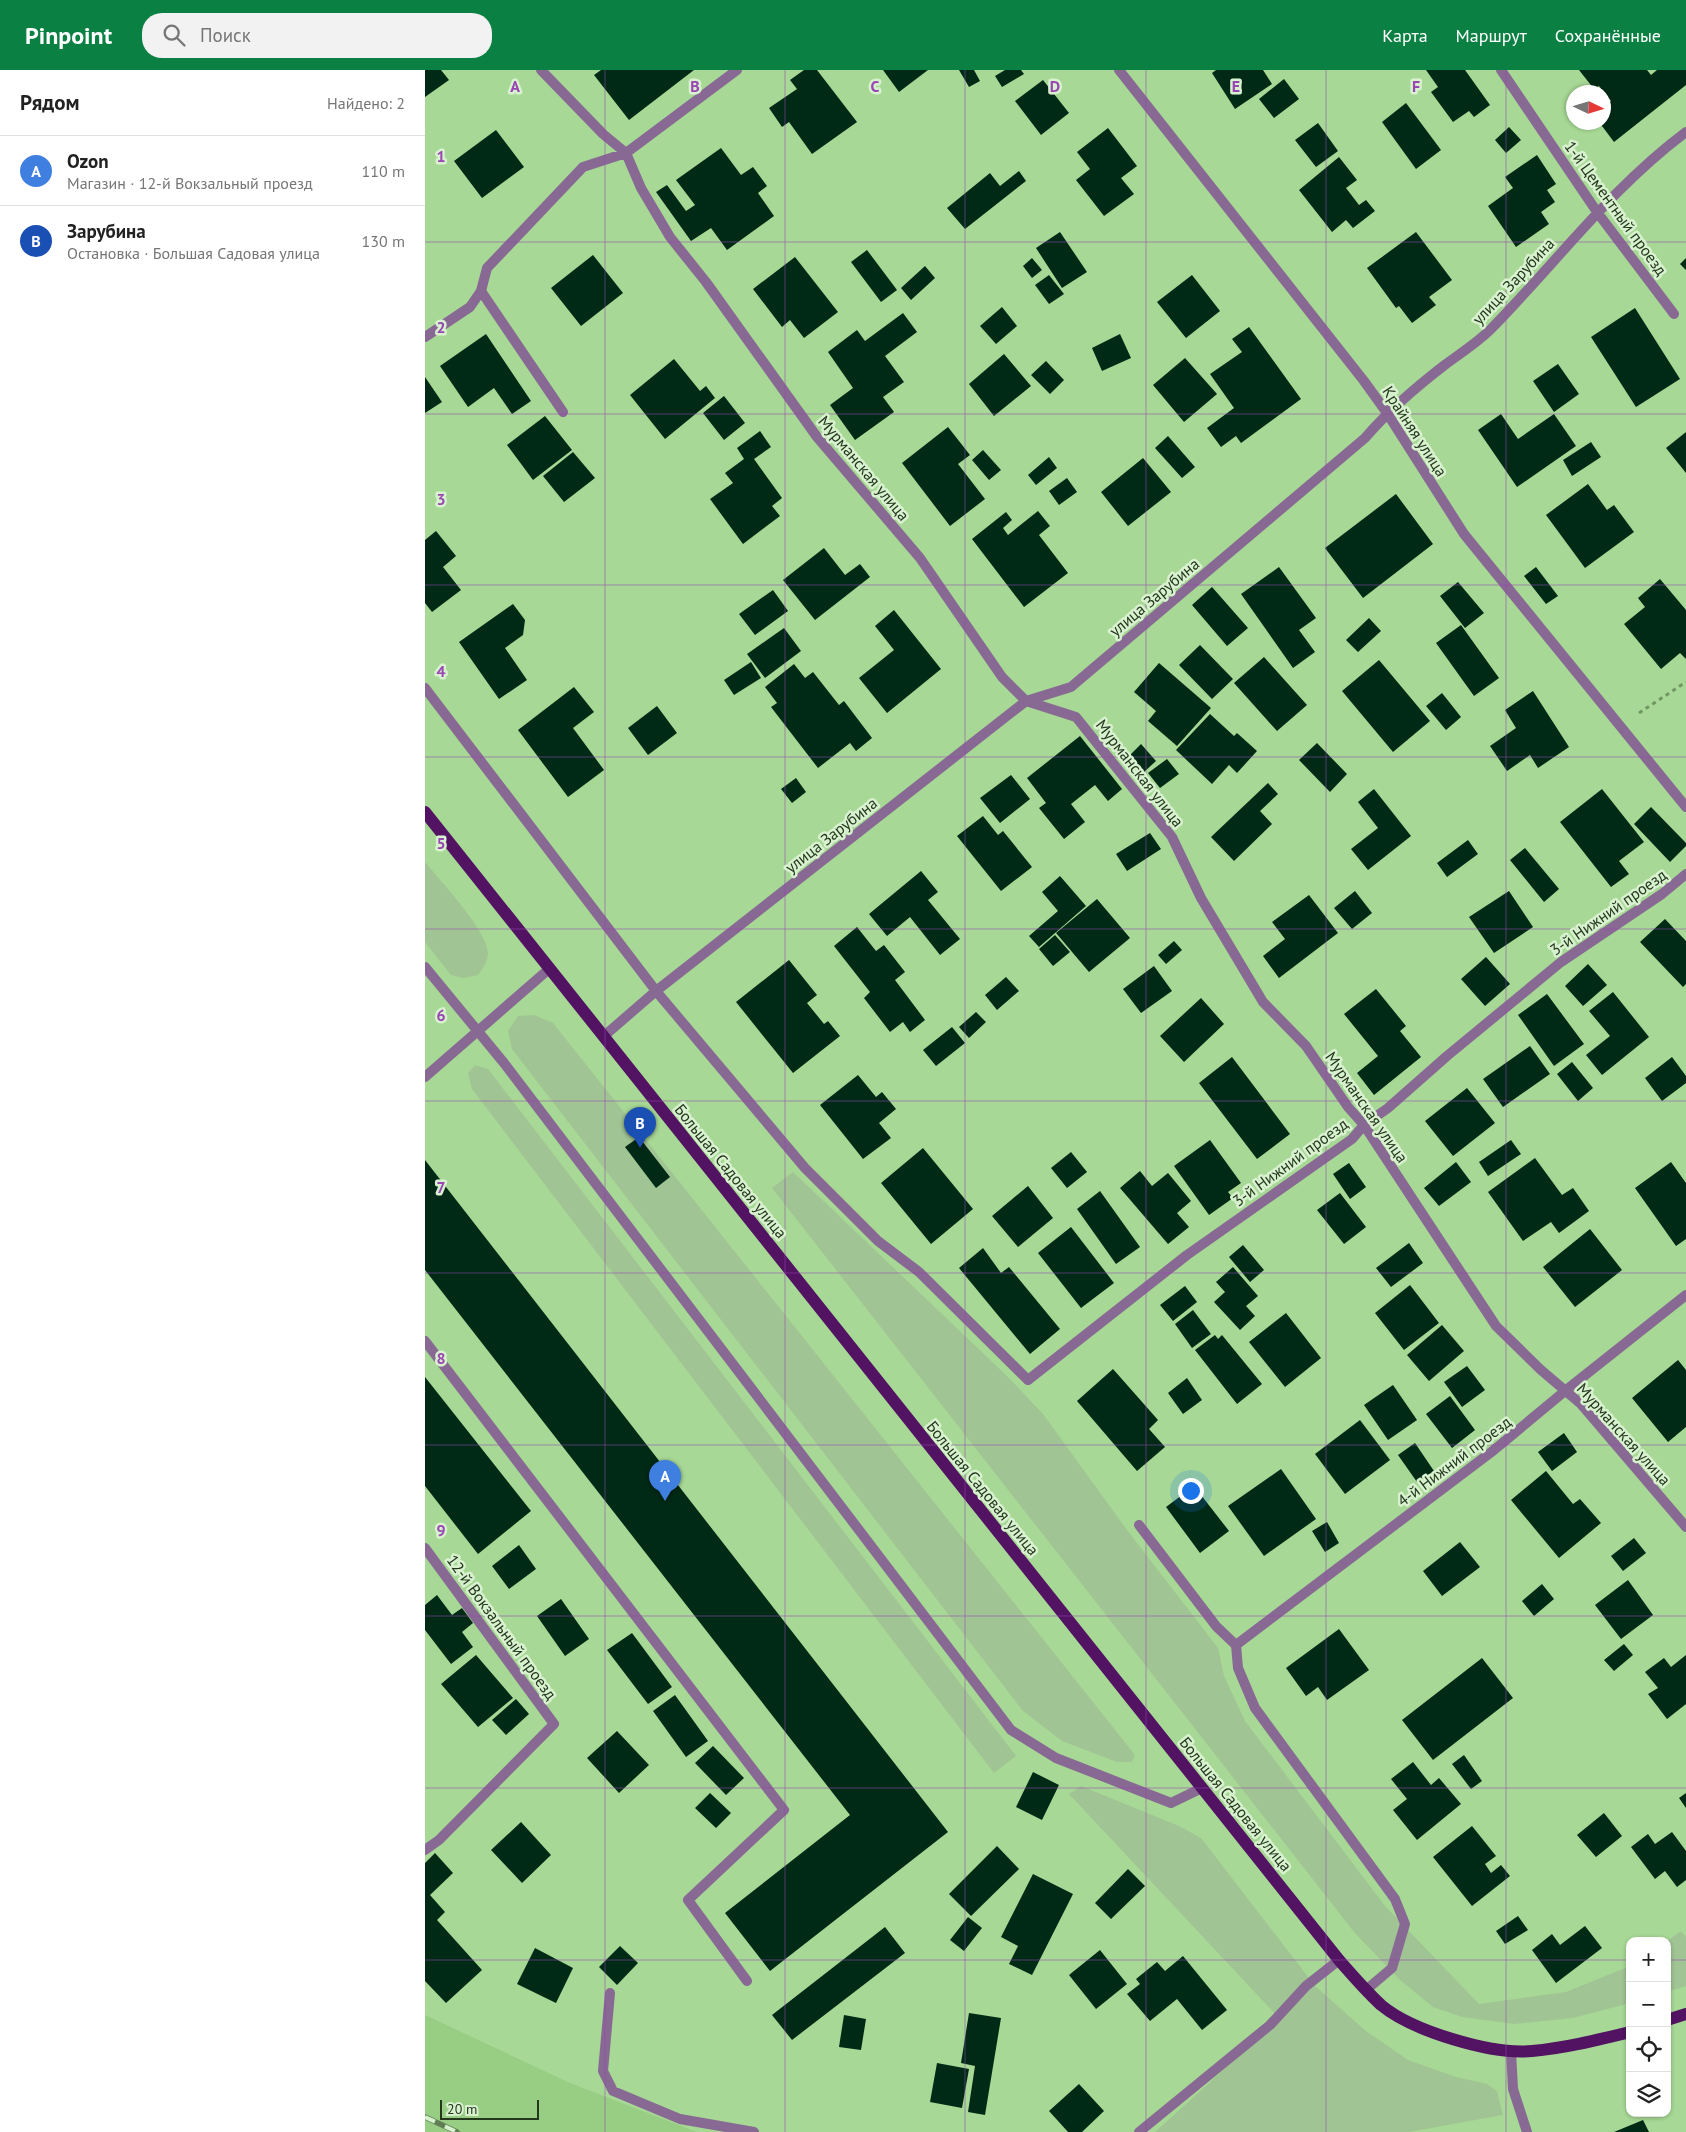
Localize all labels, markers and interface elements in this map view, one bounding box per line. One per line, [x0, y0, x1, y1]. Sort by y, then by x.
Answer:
search box [142, 13, 492, 58]
text: Pinpoint [25, 20, 112, 51]
icon: search [160, 21, 188, 49]
text: Поиск [200, 23, 251, 47]
text: Карта [1382, 24, 1428, 47]
text: Маршрут [1456, 24, 1527, 47]
text: Сохранённые [1555, 24, 1661, 47]
text: A [510, 76, 520, 96]
text: B [690, 76, 700, 96]
text: C [871, 76, 880, 96]
text: D [1050, 76, 1060, 96]
text: E [1232, 76, 1240, 96]
text: F [1412, 76, 1420, 96]
north arrow [1566, 85, 1611, 130]
text: Рядом [20, 89, 79, 116]
text: Найдено: 2 [327, 93, 405, 113]
street label: 1-й Цементный проезд [1560, 137, 1672, 279]
text: 1 [436, 146, 446, 166]
text: Ozon [67, 149, 109, 173]
text: A [31, 161, 41, 181]
text: 110 m [362, 161, 405, 181]
text: Магазин · 12-й Вокзальный проезд [67, 173, 313, 193]
text: Зарубина [67, 219, 146, 243]
text: B [31, 231, 41, 251]
text: 130 m [362, 231, 405, 251]
street label: улица Зарубина [1468, 233, 1558, 329]
text: Остановка · Большая Садовая улица [67, 243, 320, 263]
text: 2 [436, 317, 446, 337]
street label: Крайняя улица [1378, 382, 1452, 480]
street label: Мурманская улица [814, 411, 914, 525]
text: 3 [436, 489, 446, 509]
street label: улица Зарубина [1105, 554, 1203, 640]
text: 4 [436, 661, 446, 681]
street label: Мурманская улица [1092, 715, 1188, 831]
street label: улица Зарубина [781, 793, 881, 877]
text: 5 [436, 833, 446, 853]
street label: 3-й Нижний проезд [1546, 864, 1670, 960]
text: 6 [436, 1005, 446, 1025]
street label: Мурманская улица [1321, 1048, 1413, 1166]
street label: Большая Садовая улица [671, 1100, 791, 1242]
pin: B [624, 1107, 656, 1148]
street label: 3-й Нижний проезд [1228, 1113, 1352, 1211]
text: 7 [436, 1177, 446, 1197]
text: 8 [436, 1348, 446, 1368]
street label: Мурманская улица [1573, 1379, 1675, 1489]
street label: 4-й Нижний проезд [1393, 1411, 1515, 1510]
street label: Большая Садовая улица [923, 1417, 1043, 1559]
pin: A [649, 1460, 681, 1501]
your location [1178, 1478, 1204, 1504]
text: 9 [436, 1520, 446, 1540]
street label: 12-й Вокзальный проезд [443, 1551, 561, 1704]
street label: Большая Садовая улица [1176, 1733, 1296, 1875]
map controls [1626, 1937, 1671, 2117]
button: + [1626, 1937, 1671, 1982]
button: − [1626, 1982, 1671, 2027]
button: locate [1626, 2027, 1671, 2072]
button: layers [1626, 2072, 1671, 2117]
scale bar [440, 2097, 539, 2120]
text: 20 m [447, 2100, 477, 2118]

